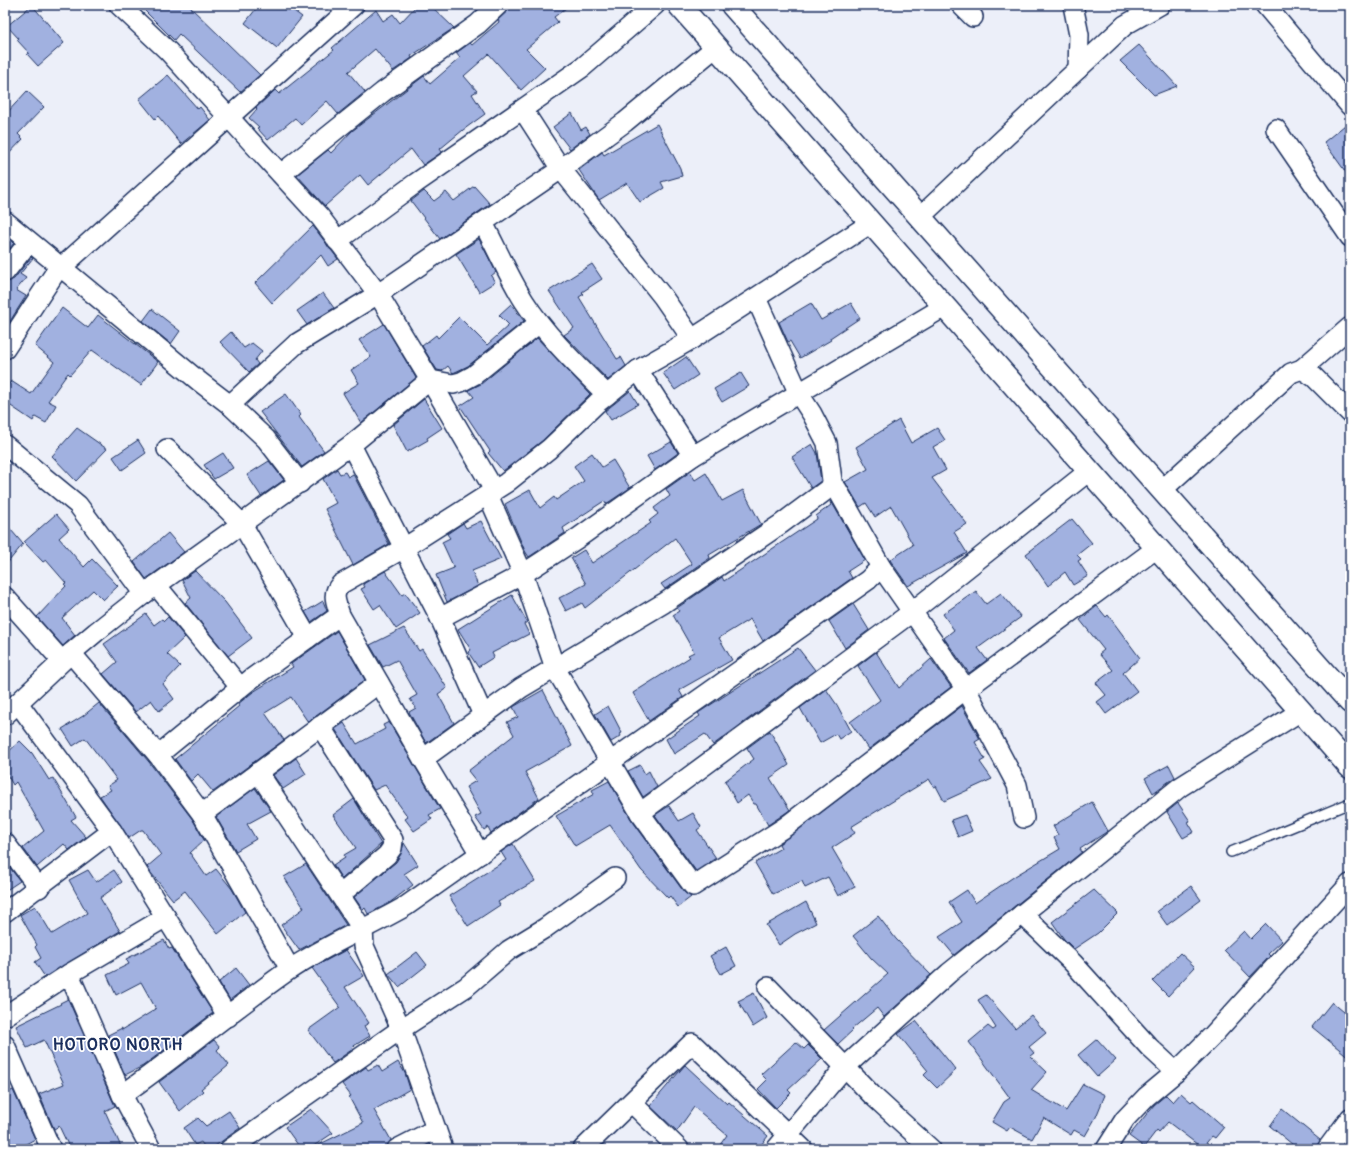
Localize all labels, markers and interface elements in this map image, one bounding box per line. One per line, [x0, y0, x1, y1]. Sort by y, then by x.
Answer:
district label: HOTORO NORTH [53, 1034, 183, 1055]

